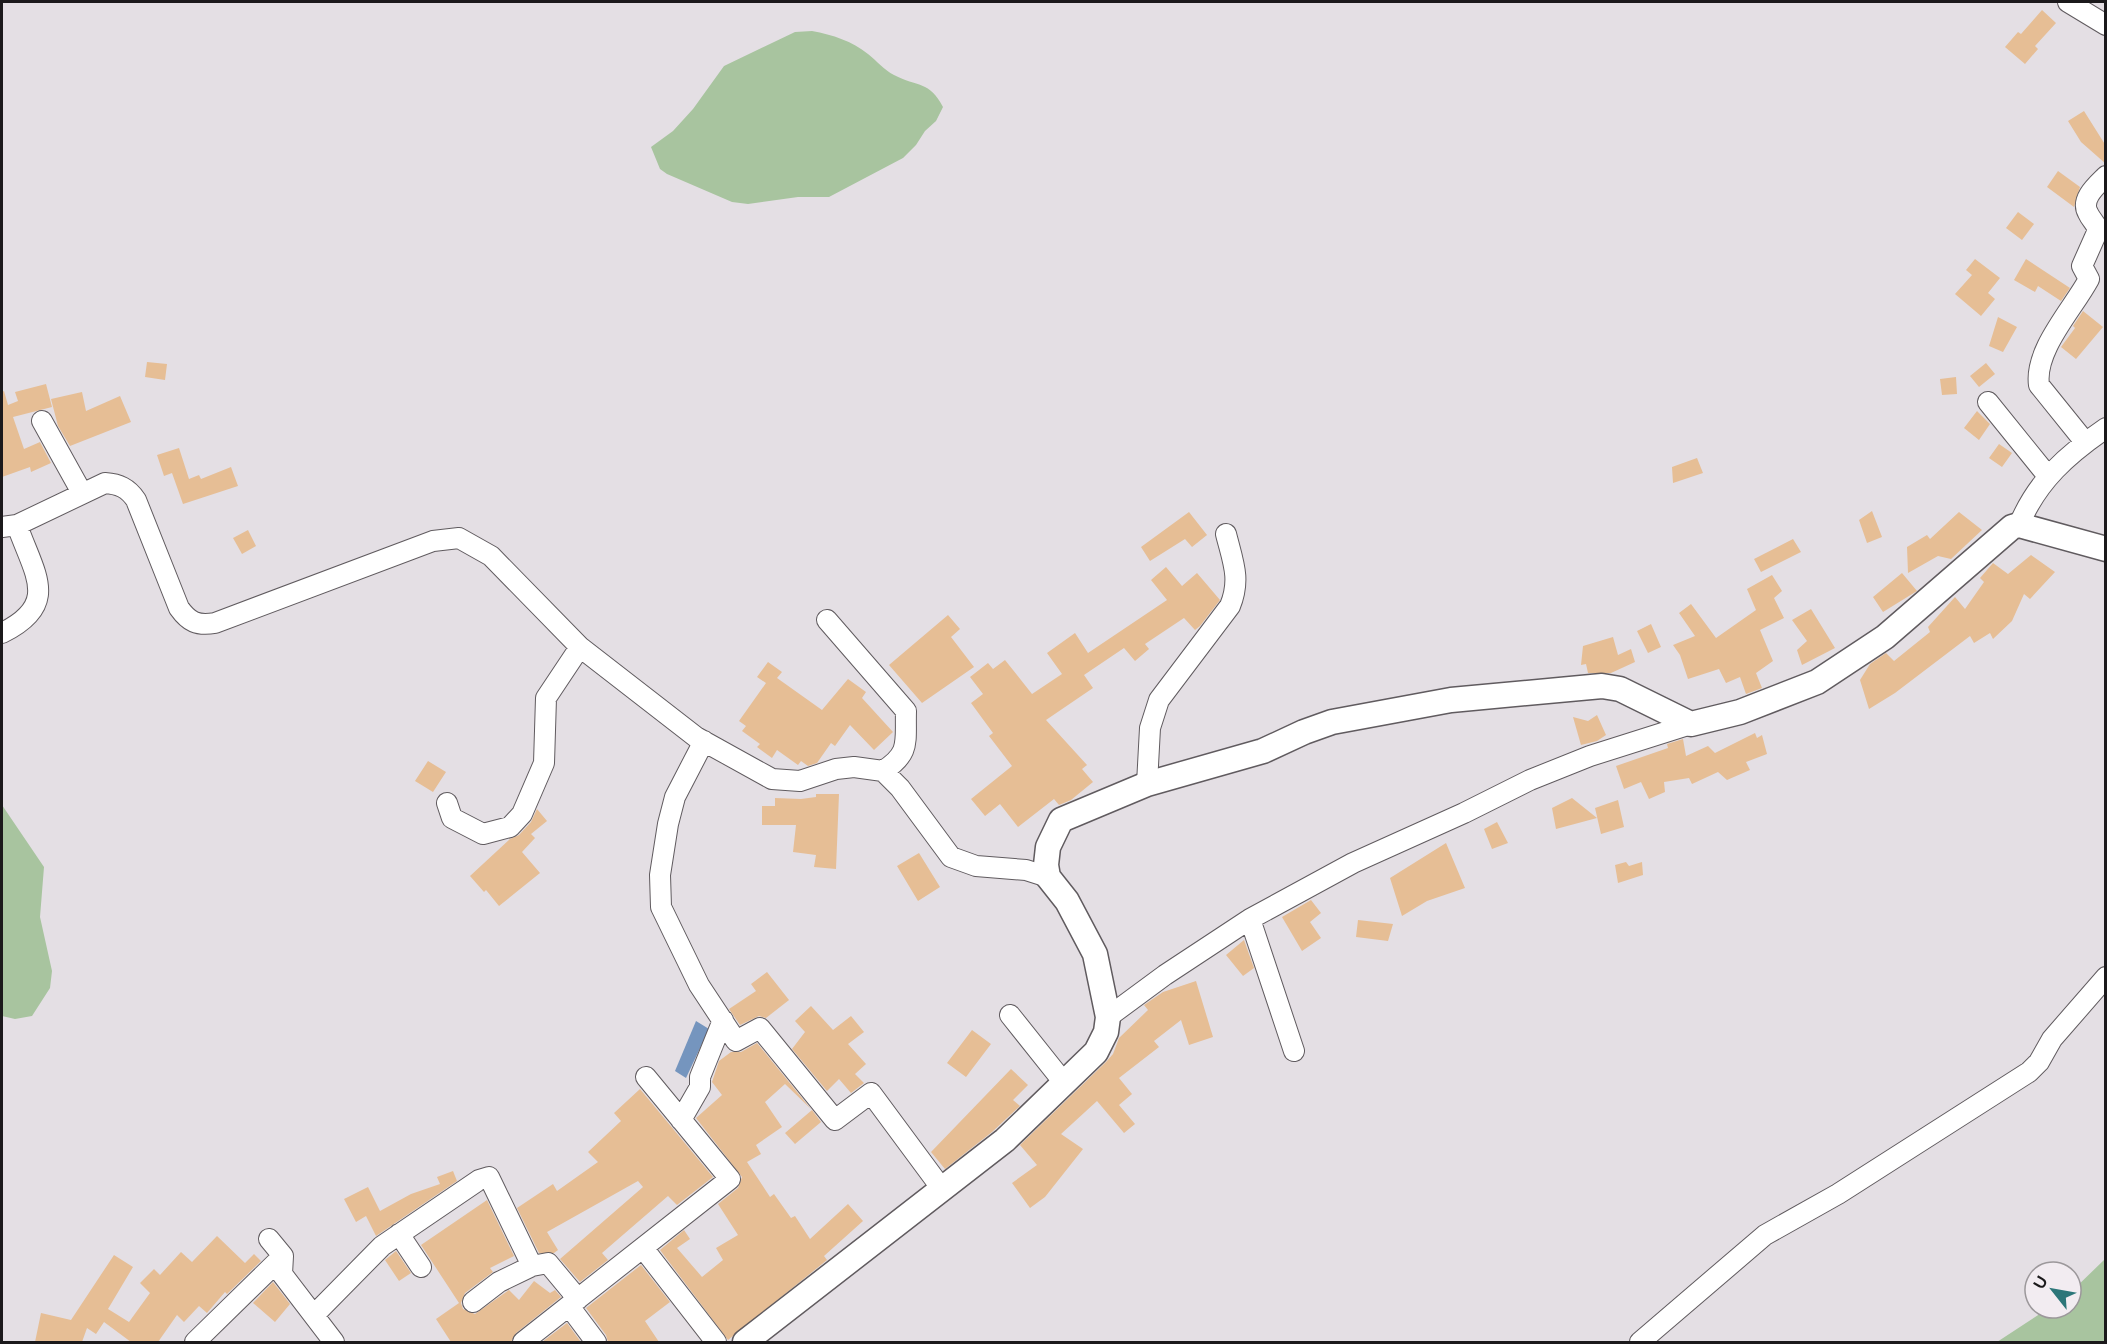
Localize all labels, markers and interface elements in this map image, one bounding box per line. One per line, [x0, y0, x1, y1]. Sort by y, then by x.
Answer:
north arrow [2023, 1260, 2083, 1320]
text: U [2029, 1272, 2052, 1293]

